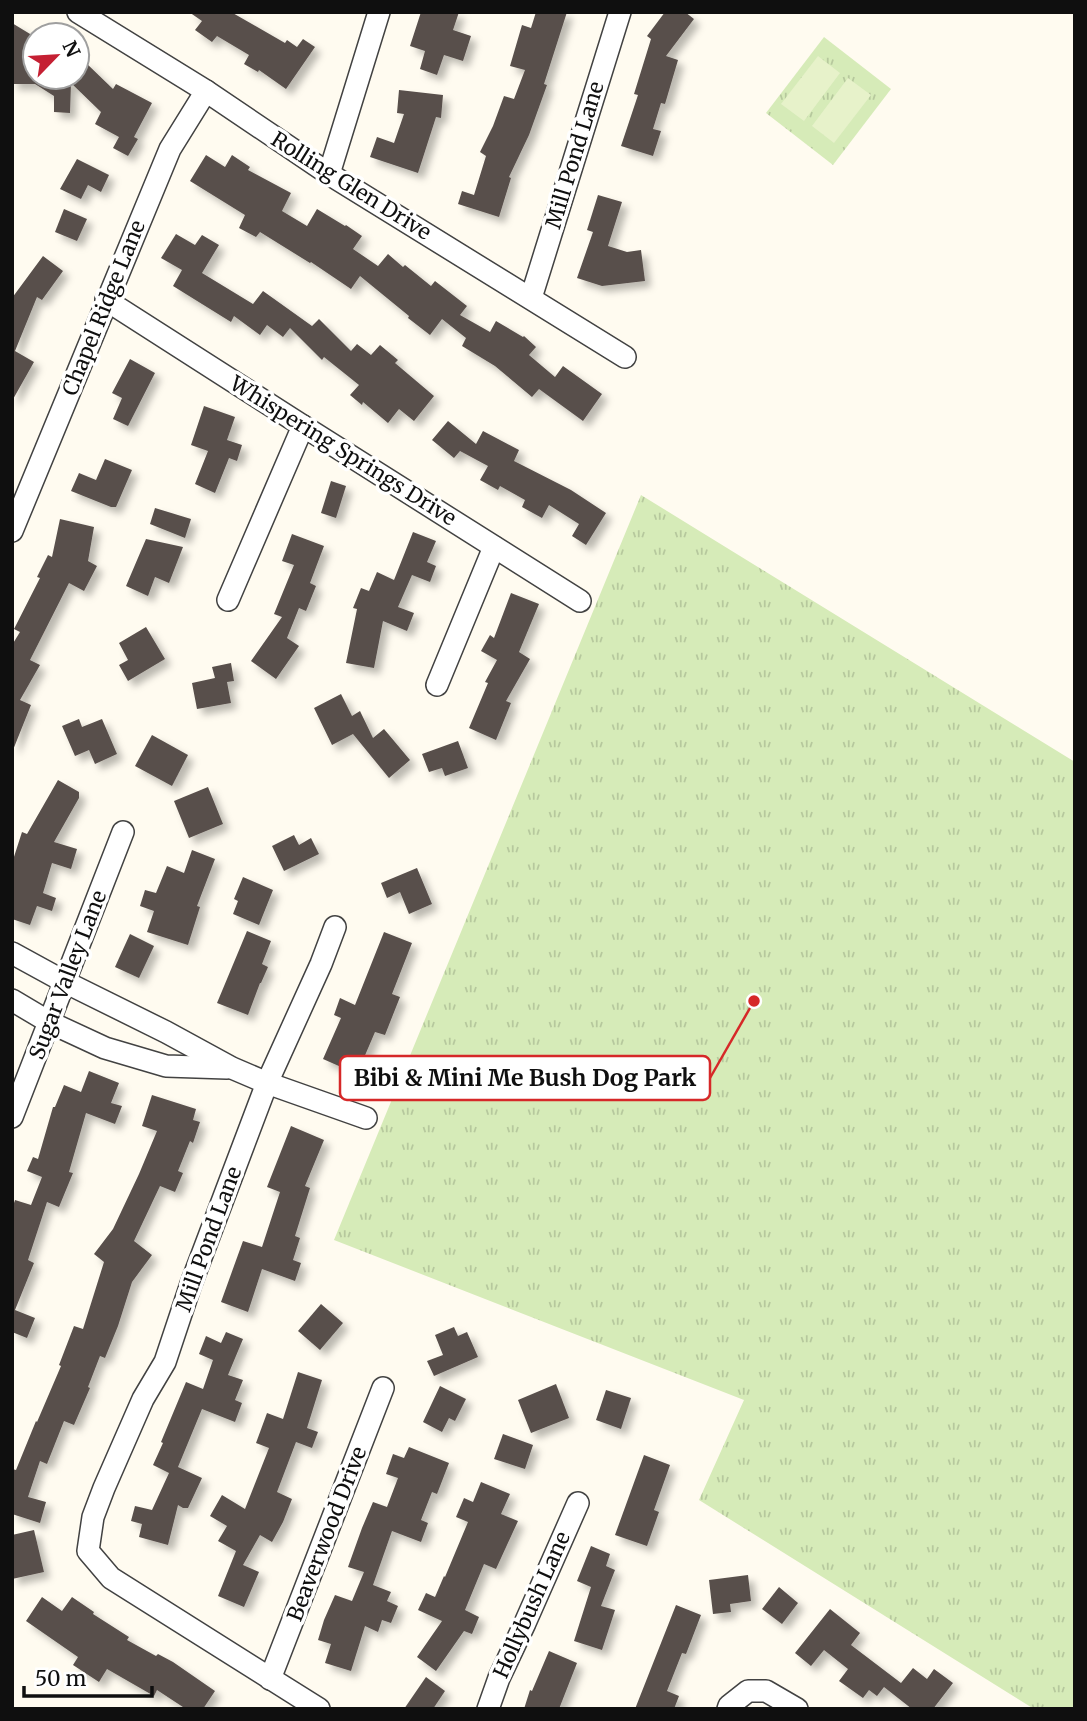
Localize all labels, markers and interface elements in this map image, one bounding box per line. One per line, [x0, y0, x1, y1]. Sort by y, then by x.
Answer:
north arrow [21, 21, 91, 91]
text: N [57, 37, 85, 61]
street label: Mill Pond Lane [539, 78, 610, 232]
street label: Rolling Glen Drive [266, 125, 436, 246]
street label: Chapel Ridge Lane [56, 216, 151, 399]
street label: Whispering Springs Drive [224, 369, 461, 531]
street label: Sugar Valley Lane [23, 887, 112, 1063]
callout: Bibi & Mini Me Bush Dog Park [340, 1056, 710, 1100]
text: Bibi & Mini Me Bush Dog Park [354, 1063, 696, 1092]
street label: Mill Pond Lane [170, 1163, 247, 1315]
street label: Beaverwood Drive [281, 1443, 372, 1625]
street label: Hollybush Lane [487, 1527, 576, 1682]
scale bar [24, 1654, 152, 1698]
text: 50 m [35, 1665, 86, 1692]

